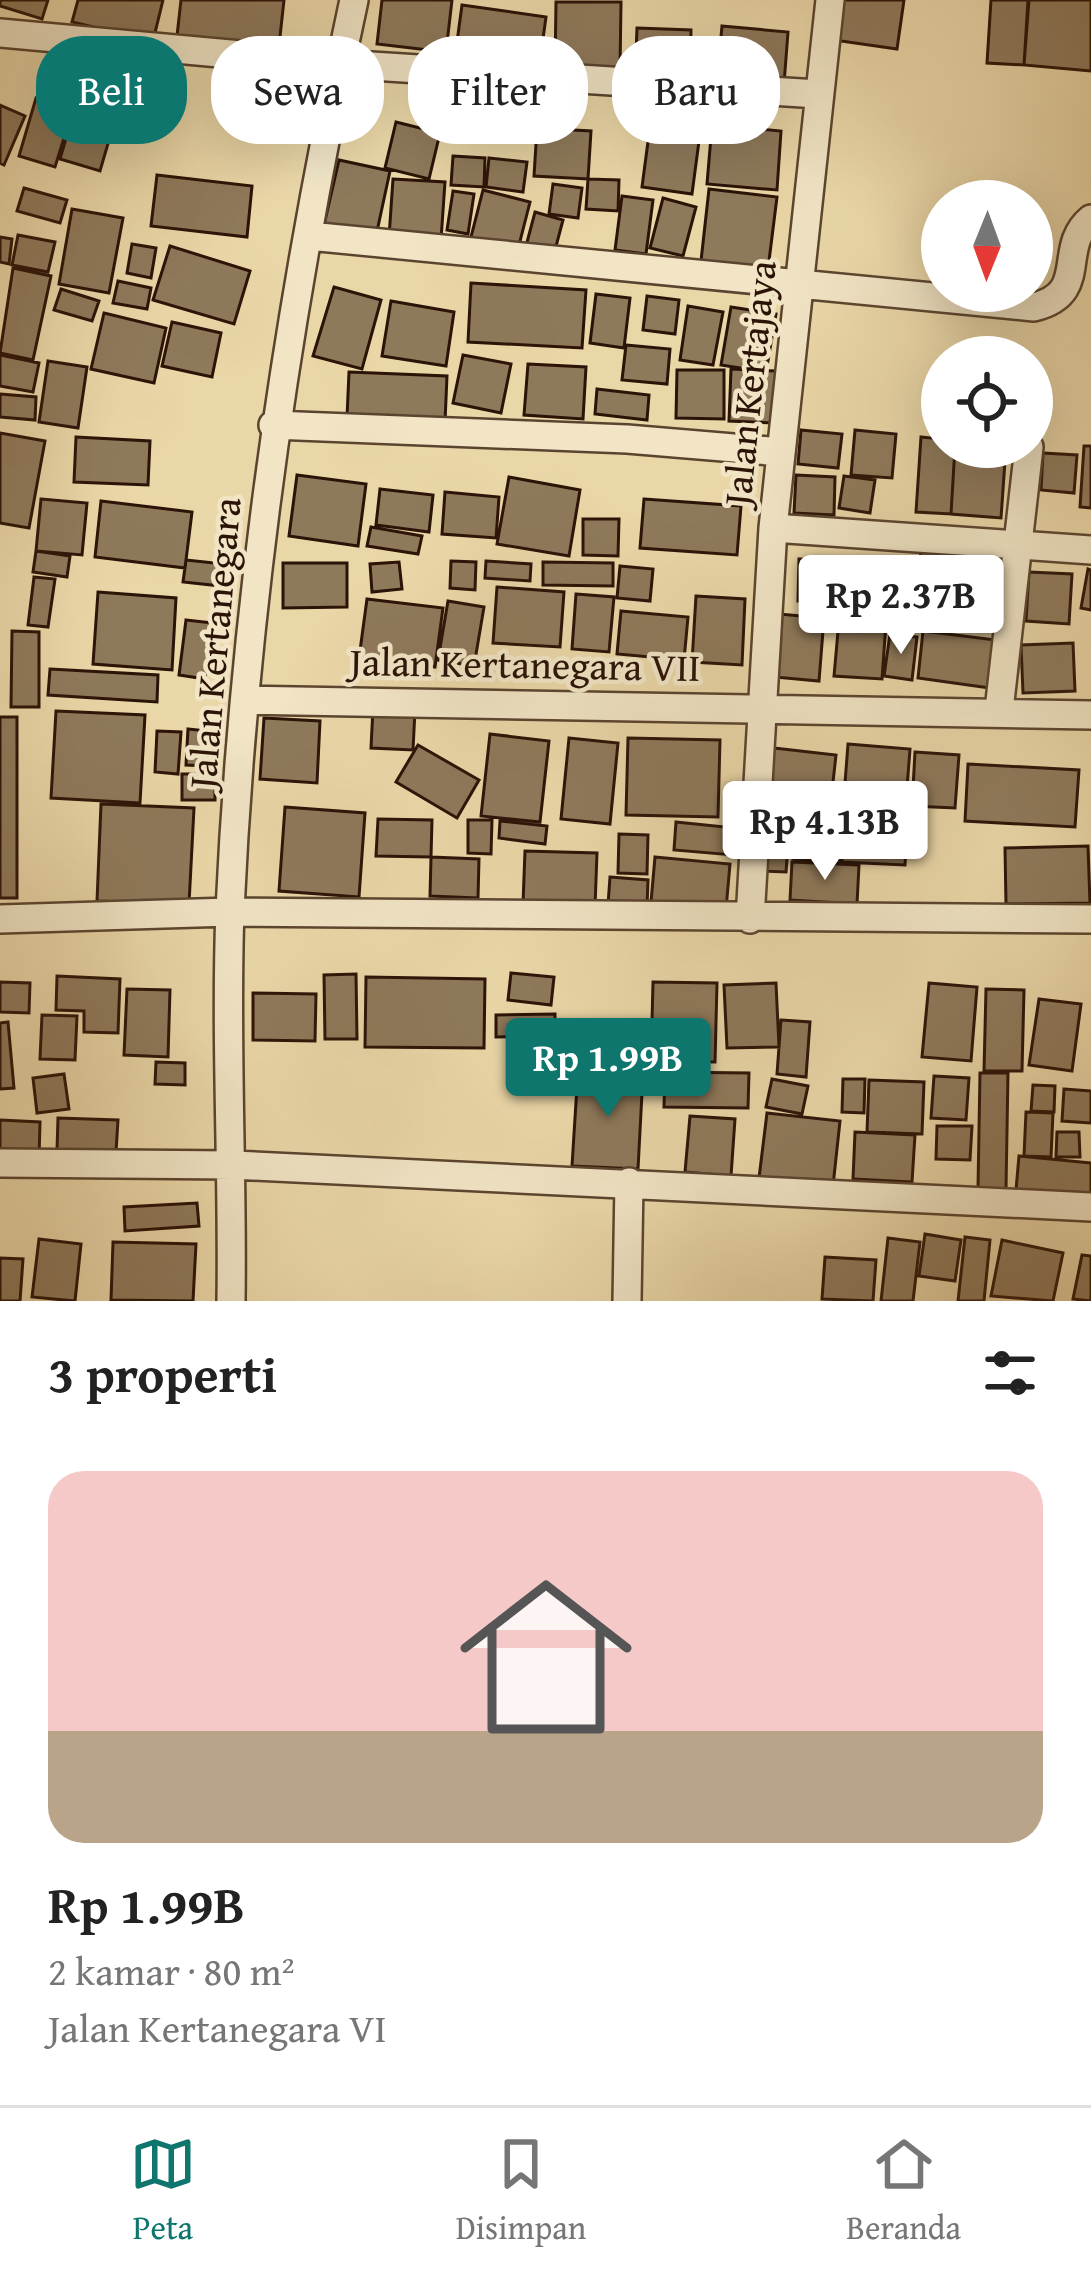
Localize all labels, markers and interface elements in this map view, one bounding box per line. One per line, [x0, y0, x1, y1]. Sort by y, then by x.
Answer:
chip: Beli [36, 36, 187, 144]
chip: Sewa [211, 36, 384, 144]
chip: Filter [408, 36, 588, 144]
chip: Baru [612, 36, 780, 144]
north arrow [921, 180, 1053, 312]
map controls [921, 180, 1053, 468]
street label: Jalan Kertajaya [707, 257, 790, 513]
button: locate [921, 336, 1053, 468]
street label: Jalan Kertanegara [172, 494, 255, 796]
pin: Rp 2.37B [777, 555, 1025, 657]
text: Rp 2.37B [826, 565, 976, 622]
street label: Jalan Kertanegara VII [344, 632, 701, 695]
pin: Rp 4.13B [701, 781, 949, 883]
text: Rp 4.13B [750, 791, 900, 848]
pin: Rp 1.99B [484, 1018, 732, 1120]
text: Rp 1.99B [533, 1028, 683, 1085]
text: 3 properti [48, 1336, 277, 1411]
icon: filters [977, 1340, 1043, 1406]
icon: home [438, 1549, 654, 1765]
text: Rp 1.99B [48, 1867, 245, 1942]
text: 2 kamar · 80 m² [48, 1942, 295, 1999]
text: Jalan Kertanegara VI [48, 1999, 387, 2056]
tab: Peta [130, 2131, 196, 2251]
tab: Disimpan [456, 2131, 586, 2251]
tab: Beranda [846, 2131, 961, 2251]

